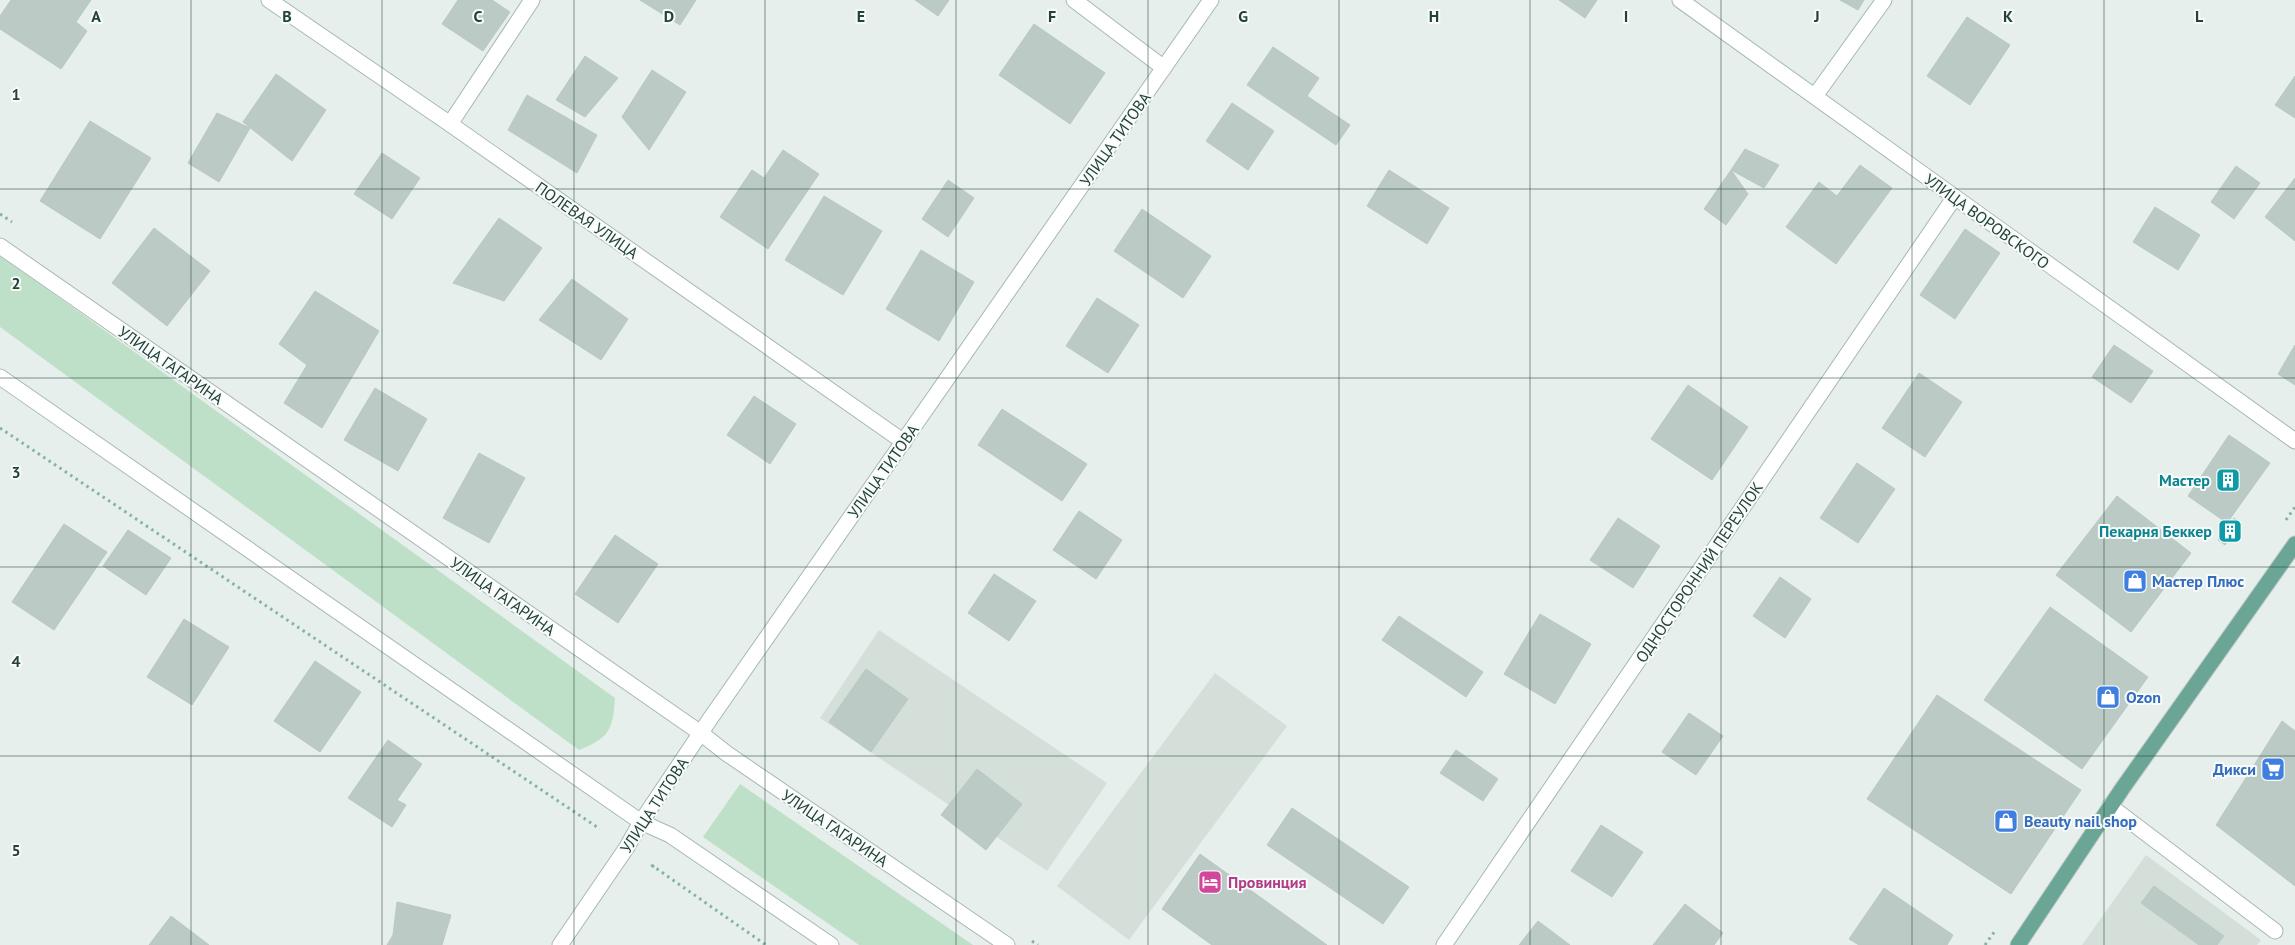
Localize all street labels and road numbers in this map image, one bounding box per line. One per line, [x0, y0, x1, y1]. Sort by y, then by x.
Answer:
street label: УЛИЦА ТИТОВА [1075, 88, 1155, 190]
street label: УЛИЦА ВОРОВСКОГО [1921, 169, 2053, 273]
street label: ПОЛЕВАЯ УЛИЦА [532, 177, 643, 263]
street label: УЛИЦА ГАГАРИНА [115, 321, 228, 409]
street label: УЛИЦА ТИТОВА [843, 420, 923, 522]
street label: ОДНОСТОРОННИЙ ПЕРЕУЛОК [1631, 478, 1767, 666]
street label: УЛИЦА ГАГАРИНА [447, 552, 560, 640]
street label: УЛИЦА ТИТОВА [616, 753, 693, 857]
street label: УЛИЦА ГАГАРИНА [778, 785, 892, 871]

